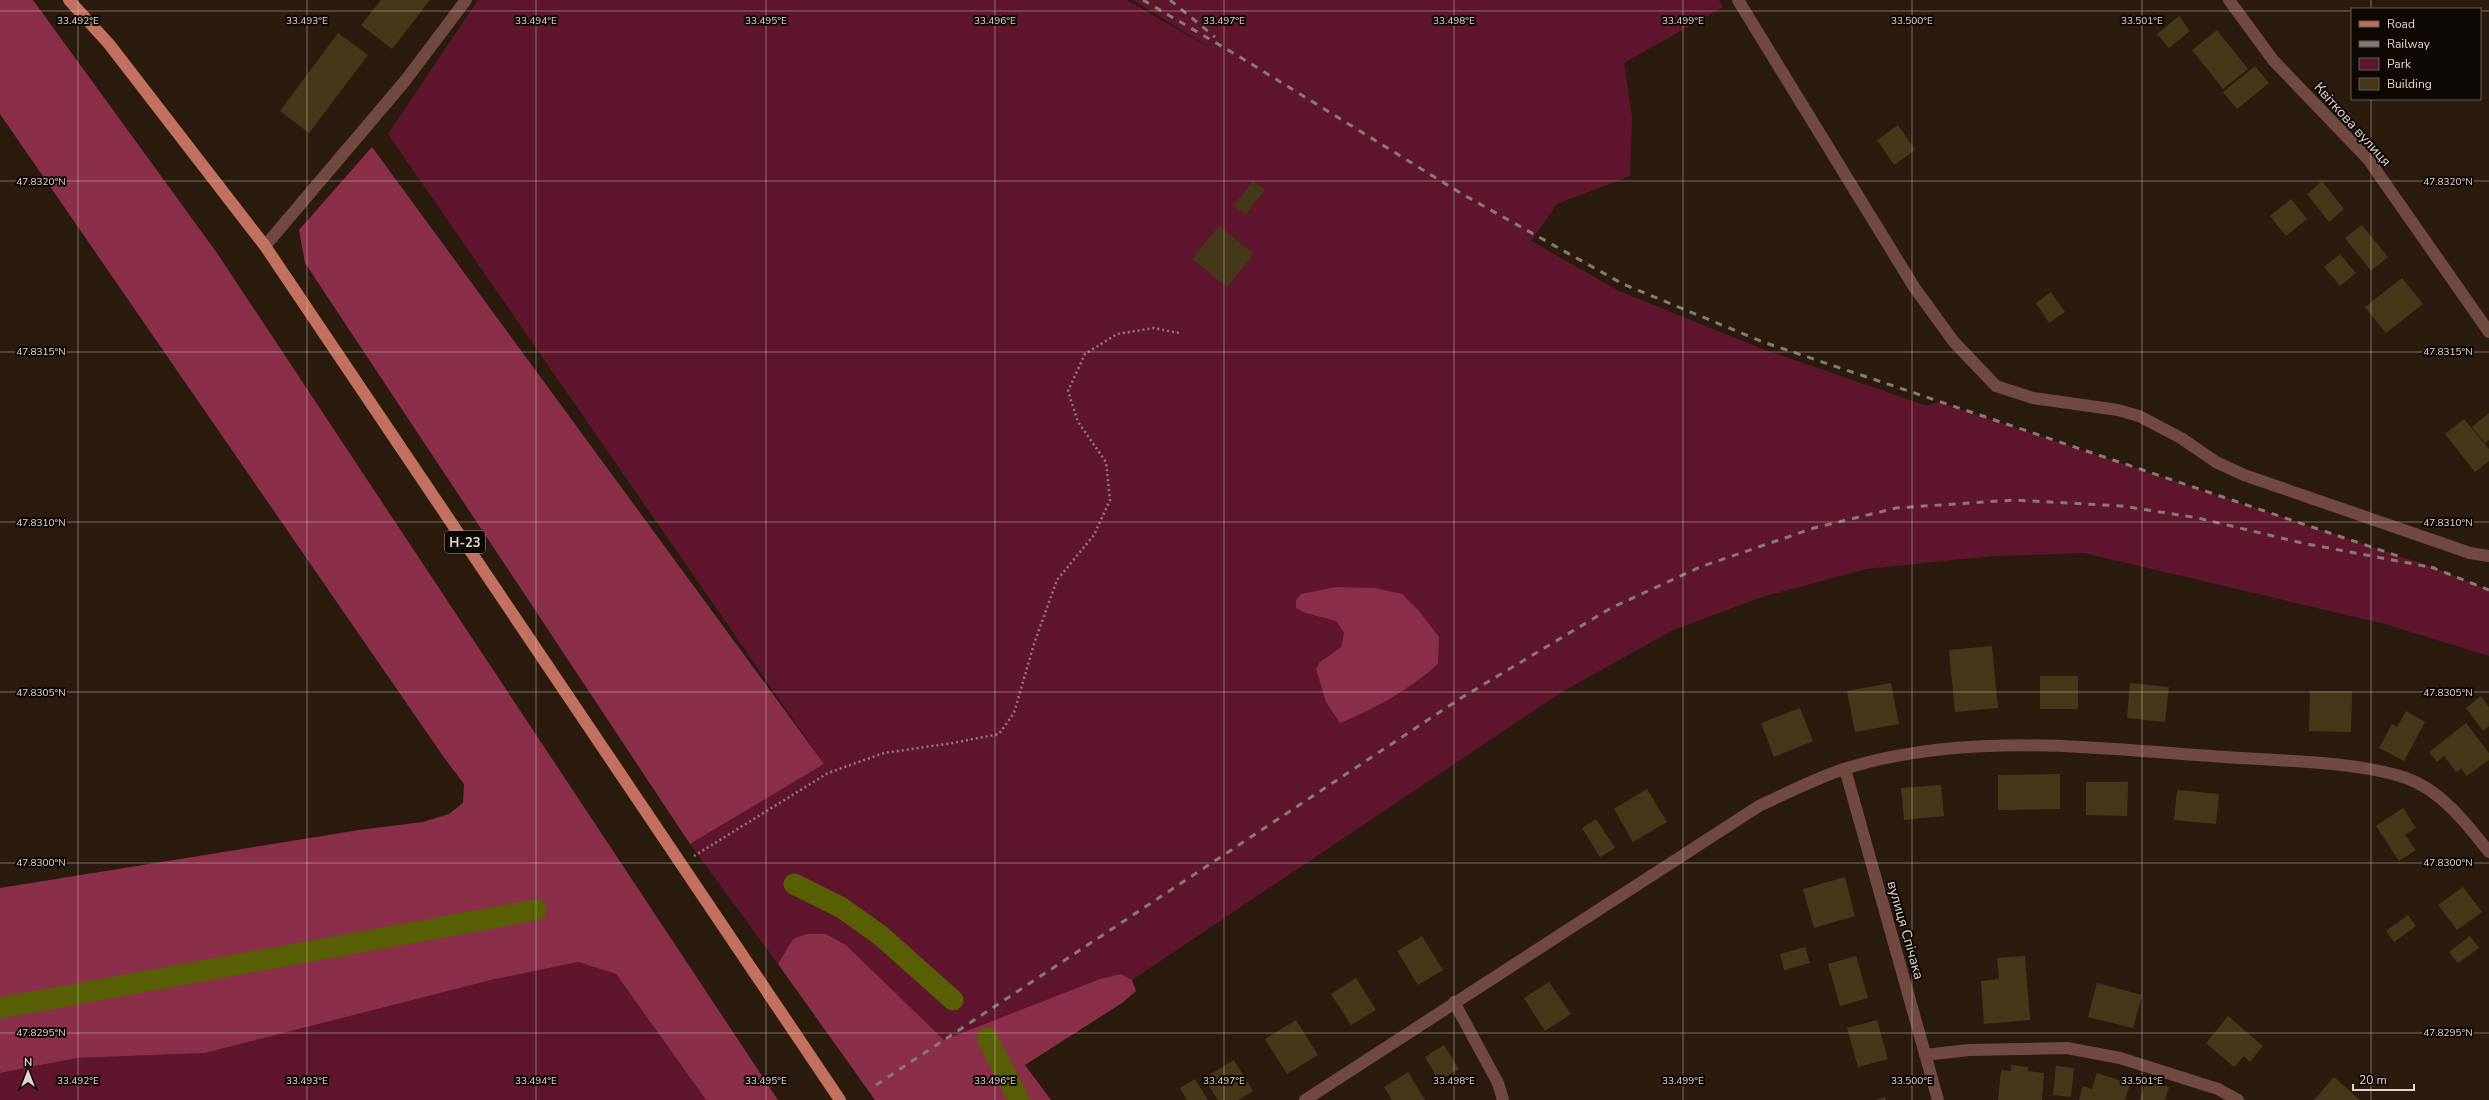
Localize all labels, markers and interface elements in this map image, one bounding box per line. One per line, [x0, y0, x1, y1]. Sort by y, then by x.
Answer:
legend [2351, 8, 2481, 100]
text: 33.492°E [57, 14, 99, 28]
text: 33.493°E [286, 14, 328, 28]
text: 33.494°E [515, 14, 557, 28]
text: 33.495°E [745, 14, 787, 28]
text: 33.496°E [974, 14, 1016, 28]
text: 33.497°E [1203, 14, 1245, 28]
text: 33.498°E [1433, 14, 1475, 28]
text: 33.499°E [1662, 14, 1704, 28]
text: 33.500°E [1891, 14, 1933, 28]
text: 33.501°E [2121, 14, 2163, 28]
text: Road [2387, 16, 2415, 32]
text: Railway [2387, 36, 2431, 52]
text: Park [2387, 56, 2412, 72]
text: Building [2387, 76, 2432, 92]
street label: Квіткова вулиця [2310, 78, 2395, 170]
text: 47.8320°N [16, 175, 66, 189]
text: 47.8320°N [2423, 175, 2473, 189]
text: 47.8315°N [16, 345, 66, 359]
text: 47.8315°N [2423, 345, 2473, 359]
text: 47.8310°N [16, 516, 66, 530]
text: 47.8310°N [2423, 516, 2473, 530]
road number: Н-23 [445, 531, 485, 553]
text: 47.8305°N [16, 686, 66, 700]
text: 47.8305°N [2423, 686, 2473, 700]
text: 47.8300°N [16, 856, 66, 870]
text: 47.8300°N [2423, 856, 2473, 870]
street label: вулиця Спічака [1882, 879, 1929, 982]
text: 47.8295°N [16, 1026, 66, 1040]
text: 47.8295°N [2423, 1026, 2473, 1040]
north arrow [8, 1052, 48, 1092]
text: N [24, 1055, 32, 1070]
scale bar [2353, 1066, 2414, 1092]
text: 20 m [2359, 1072, 2387, 1088]
text: 33.492°E [57, 1074, 99, 1088]
text: 33.493°E [286, 1074, 328, 1088]
text: 33.494°E [515, 1074, 557, 1088]
text: 33.495°E [745, 1074, 787, 1088]
text: 33.496°E [974, 1074, 1016, 1088]
text: 33.497°E [1203, 1074, 1245, 1088]
text: 33.498°E [1433, 1074, 1475, 1088]
text: 33.499°E [1662, 1074, 1704, 1088]
text: 33.500°E [1891, 1074, 1933, 1088]
text: 33.501°E [2121, 1074, 2163, 1088]

